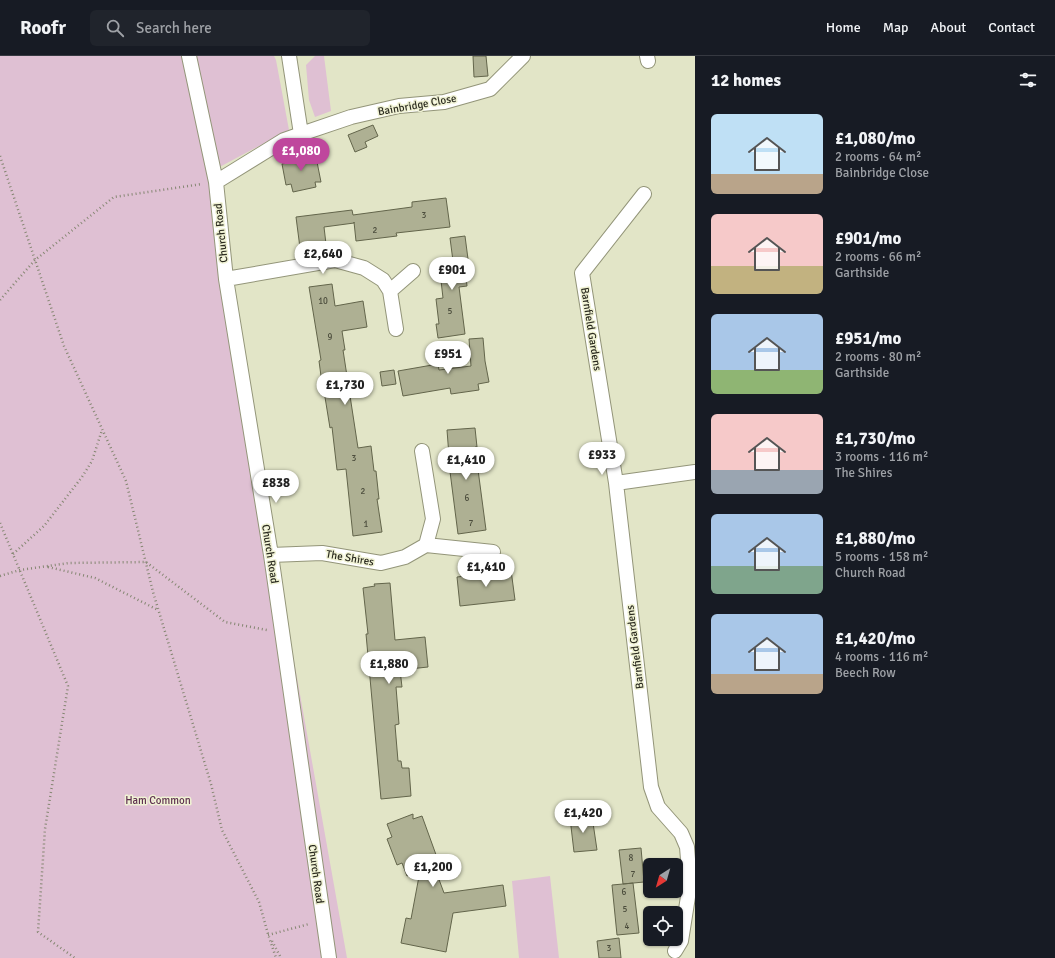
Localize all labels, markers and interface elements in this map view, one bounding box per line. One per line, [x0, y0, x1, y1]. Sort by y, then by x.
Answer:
search box [90, 10, 370, 46]
text: Roofr [20, 16, 66, 40]
icon: search [104, 17, 126, 39]
text: Search here [136, 19, 212, 37]
text: Home [826, 19, 861, 36]
text: Map [883, 19, 908, 36]
text: About [930, 19, 966, 36]
text: Contact [988, 19, 1035, 36]
icon: filters [1017, 69, 1039, 91]
text: 12 homes [711, 70, 781, 91]
street label: Bainbridge Close [377, 92, 457, 118]
text: £1,080/mo [835, 128, 915, 149]
icon: home [743, 130, 791, 178]
pin: £1,080 [268, 138, 334, 172]
text: £1,080 [282, 143, 320, 159]
text: 2 rooms · 64 m² [835, 149, 921, 165]
text: Bainbridge Close [835, 165, 929, 181]
street label: Church Road [211, 203, 231, 263]
house number: 3 [422, 210, 427, 221]
house number: 2 [373, 225, 378, 236]
text: £901/mo [835, 228, 901, 249]
icon: home [743, 230, 791, 278]
pin: £2,640 [290, 241, 356, 275]
text: £2,640 [304, 246, 342, 262]
text: 2 rooms · 66 m² [835, 249, 921, 265]
pin: £901 [428, 257, 476, 291]
text: £901 [438, 262, 466, 278]
text: Garthside [835, 265, 889, 281]
street label: Barnfield Gardens [578, 286, 604, 372]
house number: 10 [318, 296, 328, 307]
house number: 5 [448, 306, 453, 317]
text: £951/mo [835, 328, 901, 349]
icon: home [743, 330, 791, 378]
house number: 9 [328, 332, 333, 343]
pin: £951 [424, 341, 472, 375]
text: £951 [434, 346, 462, 362]
text: 2 rooms · 80 m² [835, 349, 921, 365]
text: Garthside [835, 365, 889, 381]
pin: £1,730 [312, 372, 378, 406]
text: £1,730 [326, 377, 364, 393]
text: £1,730/mo [835, 428, 915, 449]
icon: home [743, 430, 791, 478]
pin: £933 [578, 442, 626, 476]
pin: £1,410 [433, 447, 499, 481]
text: £933 [588, 447, 616, 463]
text: 3 rooms · 116 m² [835, 449, 928, 465]
text: £1,410 [447, 452, 485, 468]
house number: 3 [352, 453, 357, 464]
text: The Shires [835, 465, 892, 481]
pin: £838 [252, 470, 300, 504]
text: £838 [262, 475, 290, 491]
house number: 2 [361, 486, 366, 497]
house number: 6 [465, 493, 470, 504]
house number: 7 [469, 518, 474, 529]
house number: 1 [364, 519, 369, 530]
street label: Church Road [259, 524, 281, 585]
text: £1,880/mo [835, 528, 915, 549]
icon: home [743, 530, 791, 578]
street label: The Shires [325, 547, 375, 569]
text: 5 rooms · 158 m² [835, 549, 928, 565]
pin: £1,410 [453, 554, 519, 588]
text: £1,410 [467, 559, 505, 575]
text: Church Road [835, 565, 905, 581]
street label: Barnfield Gardens [623, 604, 647, 690]
text: £1,420/mo [835, 628, 915, 649]
icon: home [743, 630, 791, 678]
text: 4 rooms · 116 m² [835, 649, 928, 665]
pin: £1,880 [356, 651, 422, 685]
text: £1,880 [370, 656, 408, 672]
text: Beech Row [835, 665, 896, 681]
park label: Ham Common [125, 794, 191, 807]
pin: £1,420 [550, 800, 616, 834]
text: £1,420 [564, 805, 602, 821]
street label: Church Road [305, 844, 327, 905]
house number: 8 [629, 853, 634, 864]
pin: £1,200 [400, 854, 466, 888]
north arrow [643, 858, 683, 898]
map controls [643, 858, 683, 946]
text: £1,200 [414, 859, 452, 875]
house number: 7 [631, 869, 636, 880]
house number: 6 [622, 887, 627, 898]
house number: 5 [623, 904, 628, 915]
button: locate [643, 906, 683, 946]
house number: 4 [625, 921, 630, 932]
house number: 3 [607, 943, 612, 954]

